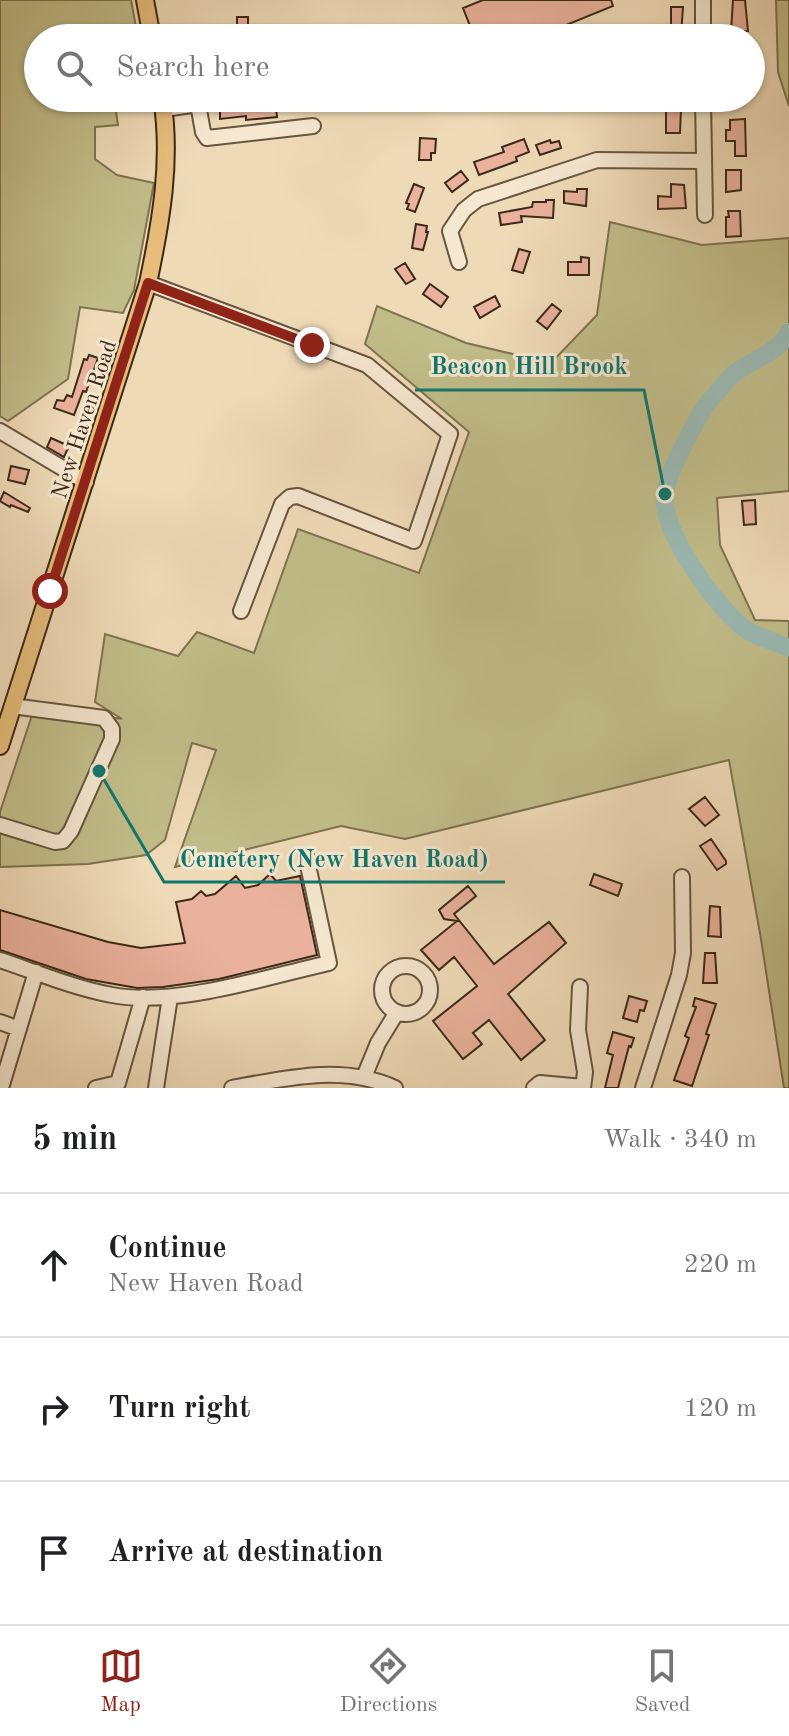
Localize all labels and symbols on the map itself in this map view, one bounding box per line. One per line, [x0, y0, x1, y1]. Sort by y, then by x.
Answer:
route end [294, 327, 330, 363]
street label: New Haven Road [49, 337, 121, 502]
callout: Beacon Hill Brook [415, 342, 644, 390]
text: Beacon Hill Brook [430, 356, 628, 380]
route start [32, 573, 68, 609]
callout: Cemetery (New Haven Road) [164, 834, 505, 882]
text: Cemetery (New Haven Road) [180, 848, 488, 873]

